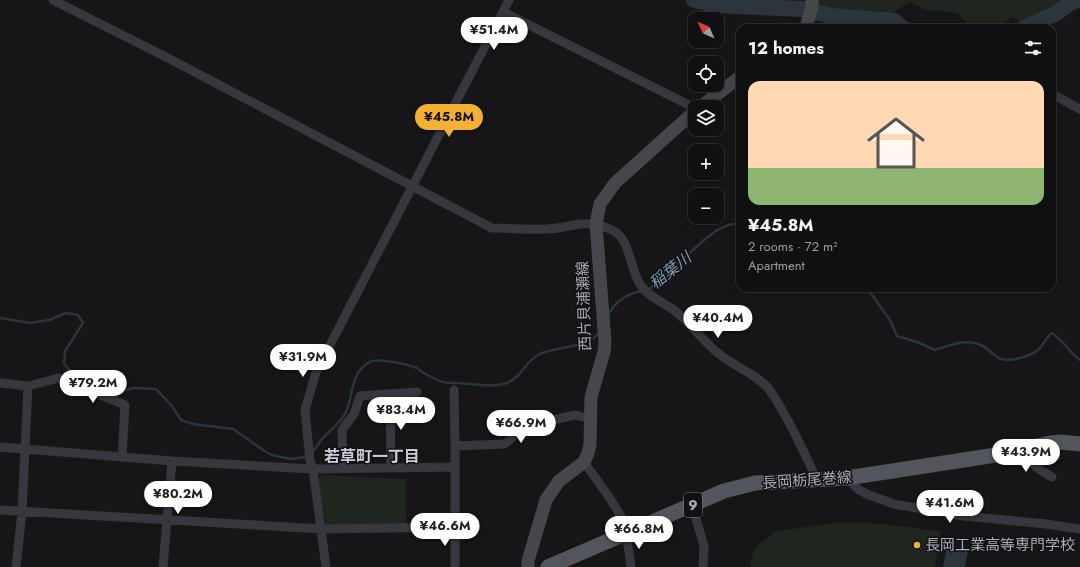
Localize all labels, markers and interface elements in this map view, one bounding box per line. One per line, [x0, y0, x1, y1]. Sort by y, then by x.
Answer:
north arrow [688, 12, 724, 48]
map controls [688, 12, 724, 224]
pin: ¥51.4M [461, 17, 527, 51]
text: ¥51.4M [470, 20, 518, 39]
text: 12 homes [748, 36, 824, 60]
icon: filters [1022, 37, 1044, 59]
button: locate [688, 56, 724, 92]
button: layers [688, 100, 724, 136]
pin: ¥45.8M [416, 104, 482, 138]
text: ¥45.8M [424, 107, 474, 126]
icon: home [860, 107, 932, 179]
button: + [688, 144, 724, 180]
button: − [688, 188, 724, 224]
text: ¥45.8M [748, 213, 813, 237]
text: 2 rooms · 72 m² [748, 237, 838, 256]
water label: 稲葉川 [644, 245, 698, 294]
text: Apartment [748, 256, 805, 275]
street label: 西片貝浦瀬線 [571, 261, 597, 351]
pin: ¥40.4M [685, 305, 751, 339]
text: ¥40.4M [692, 308, 744, 327]
pin: ¥31.9M [270, 344, 336, 378]
text: ¥31.9M [279, 347, 327, 366]
pin: ¥79.2M [60, 370, 126, 404]
text: ¥79.2M [69, 373, 117, 392]
pin: ¥83.4M [368, 397, 434, 431]
text: ¥83.4M [376, 400, 426, 419]
pin: ¥66.9M [488, 410, 554, 444]
text: ¥66.9M [496, 413, 546, 432]
pin: ¥43.9M [993, 439, 1059, 473]
text: ¥43.9M [1001, 442, 1051, 461]
district label: 若草町一丁目 [324, 445, 420, 468]
street label: 長岡栃尾巻線 [761, 466, 853, 494]
pin: ¥80.2M [145, 481, 211, 515]
text: ¥80.2M [153, 484, 203, 503]
pin: ¥41.6M [917, 490, 983, 524]
road number: 9 [684, 493, 702, 517]
text: ¥41.6M [926, 493, 974, 512]
pin: ¥46.6M [412, 513, 478, 547]
text: ¥46.6M [420, 516, 470, 535]
pin: ¥66.8M [606, 516, 672, 550]
text: ¥66.8M [614, 519, 664, 538]
place label: 長岡工業高等専門学校 [925, 534, 1075, 556]
marker: 長岡工業高等専門学校 [912, 540, 922, 550]

